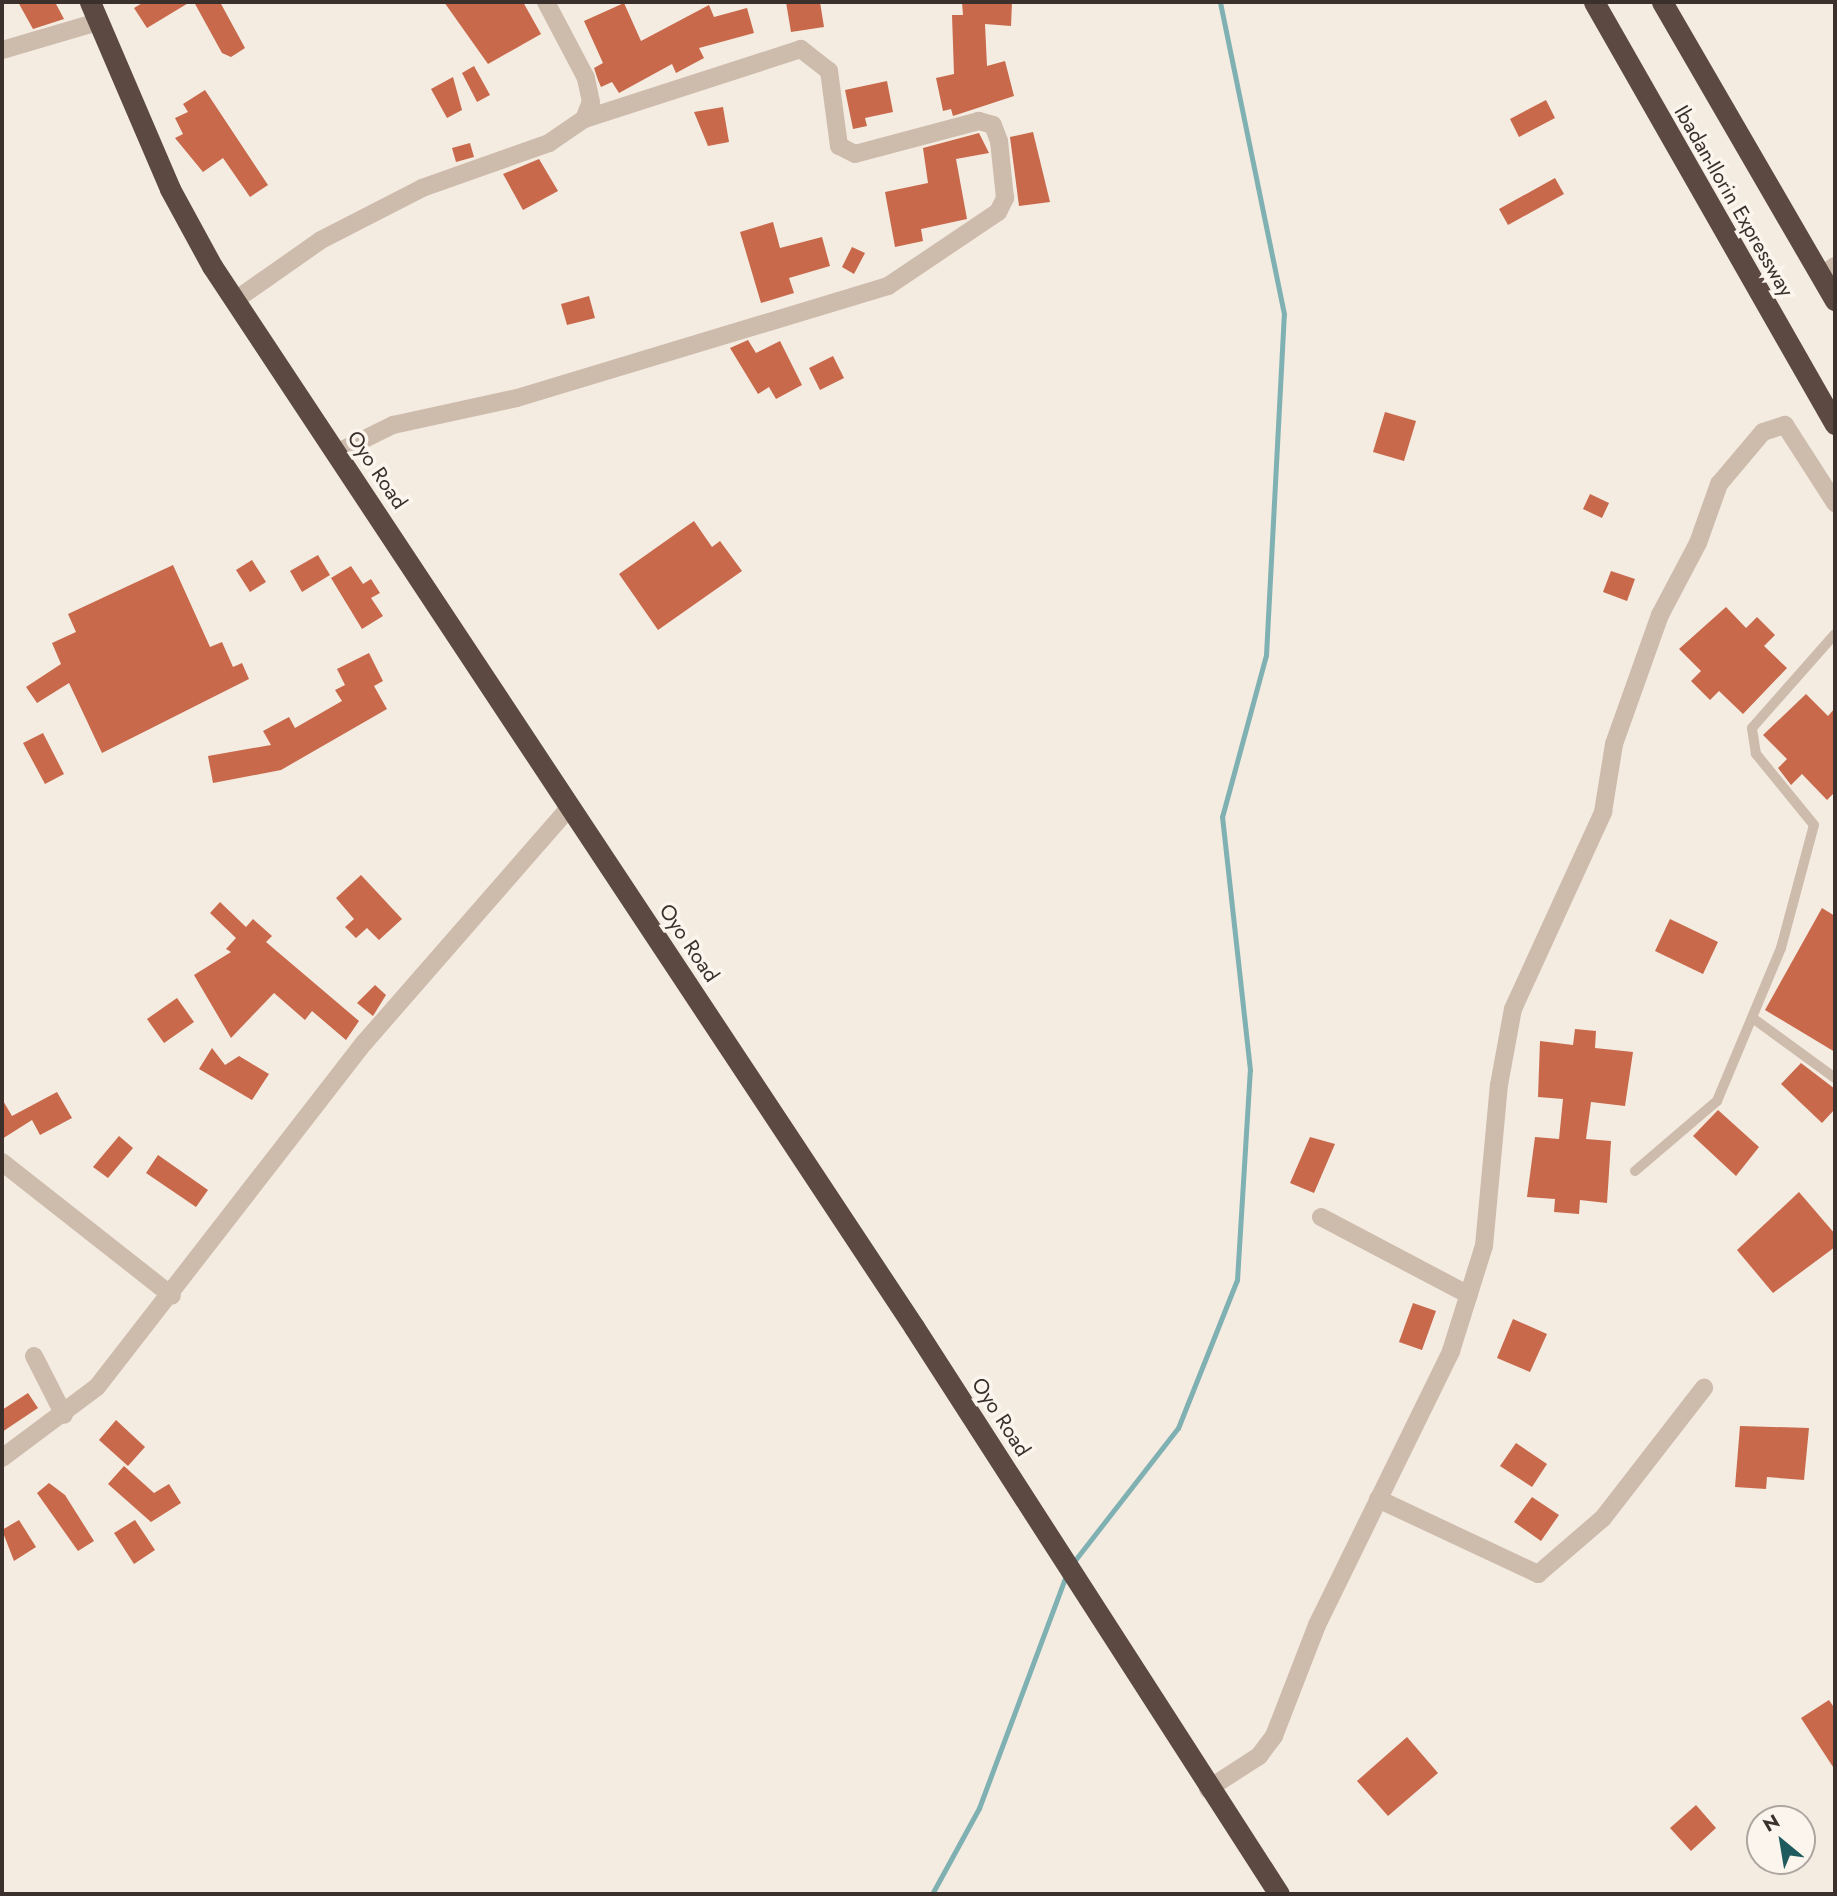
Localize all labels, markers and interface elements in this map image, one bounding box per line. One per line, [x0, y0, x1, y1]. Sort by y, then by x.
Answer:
street label: Ibadan-Ilorin Expressway [1669, 101, 1799, 301]
street label: Oyo Road [342, 426, 412, 514]
street label: Oyo Road [654, 899, 724, 987]
street label: Oyo Road [966, 1373, 1036, 1461]
north arrow [1746, 1805, 1816, 1875]
text: N [1758, 1808, 1785, 1839]

